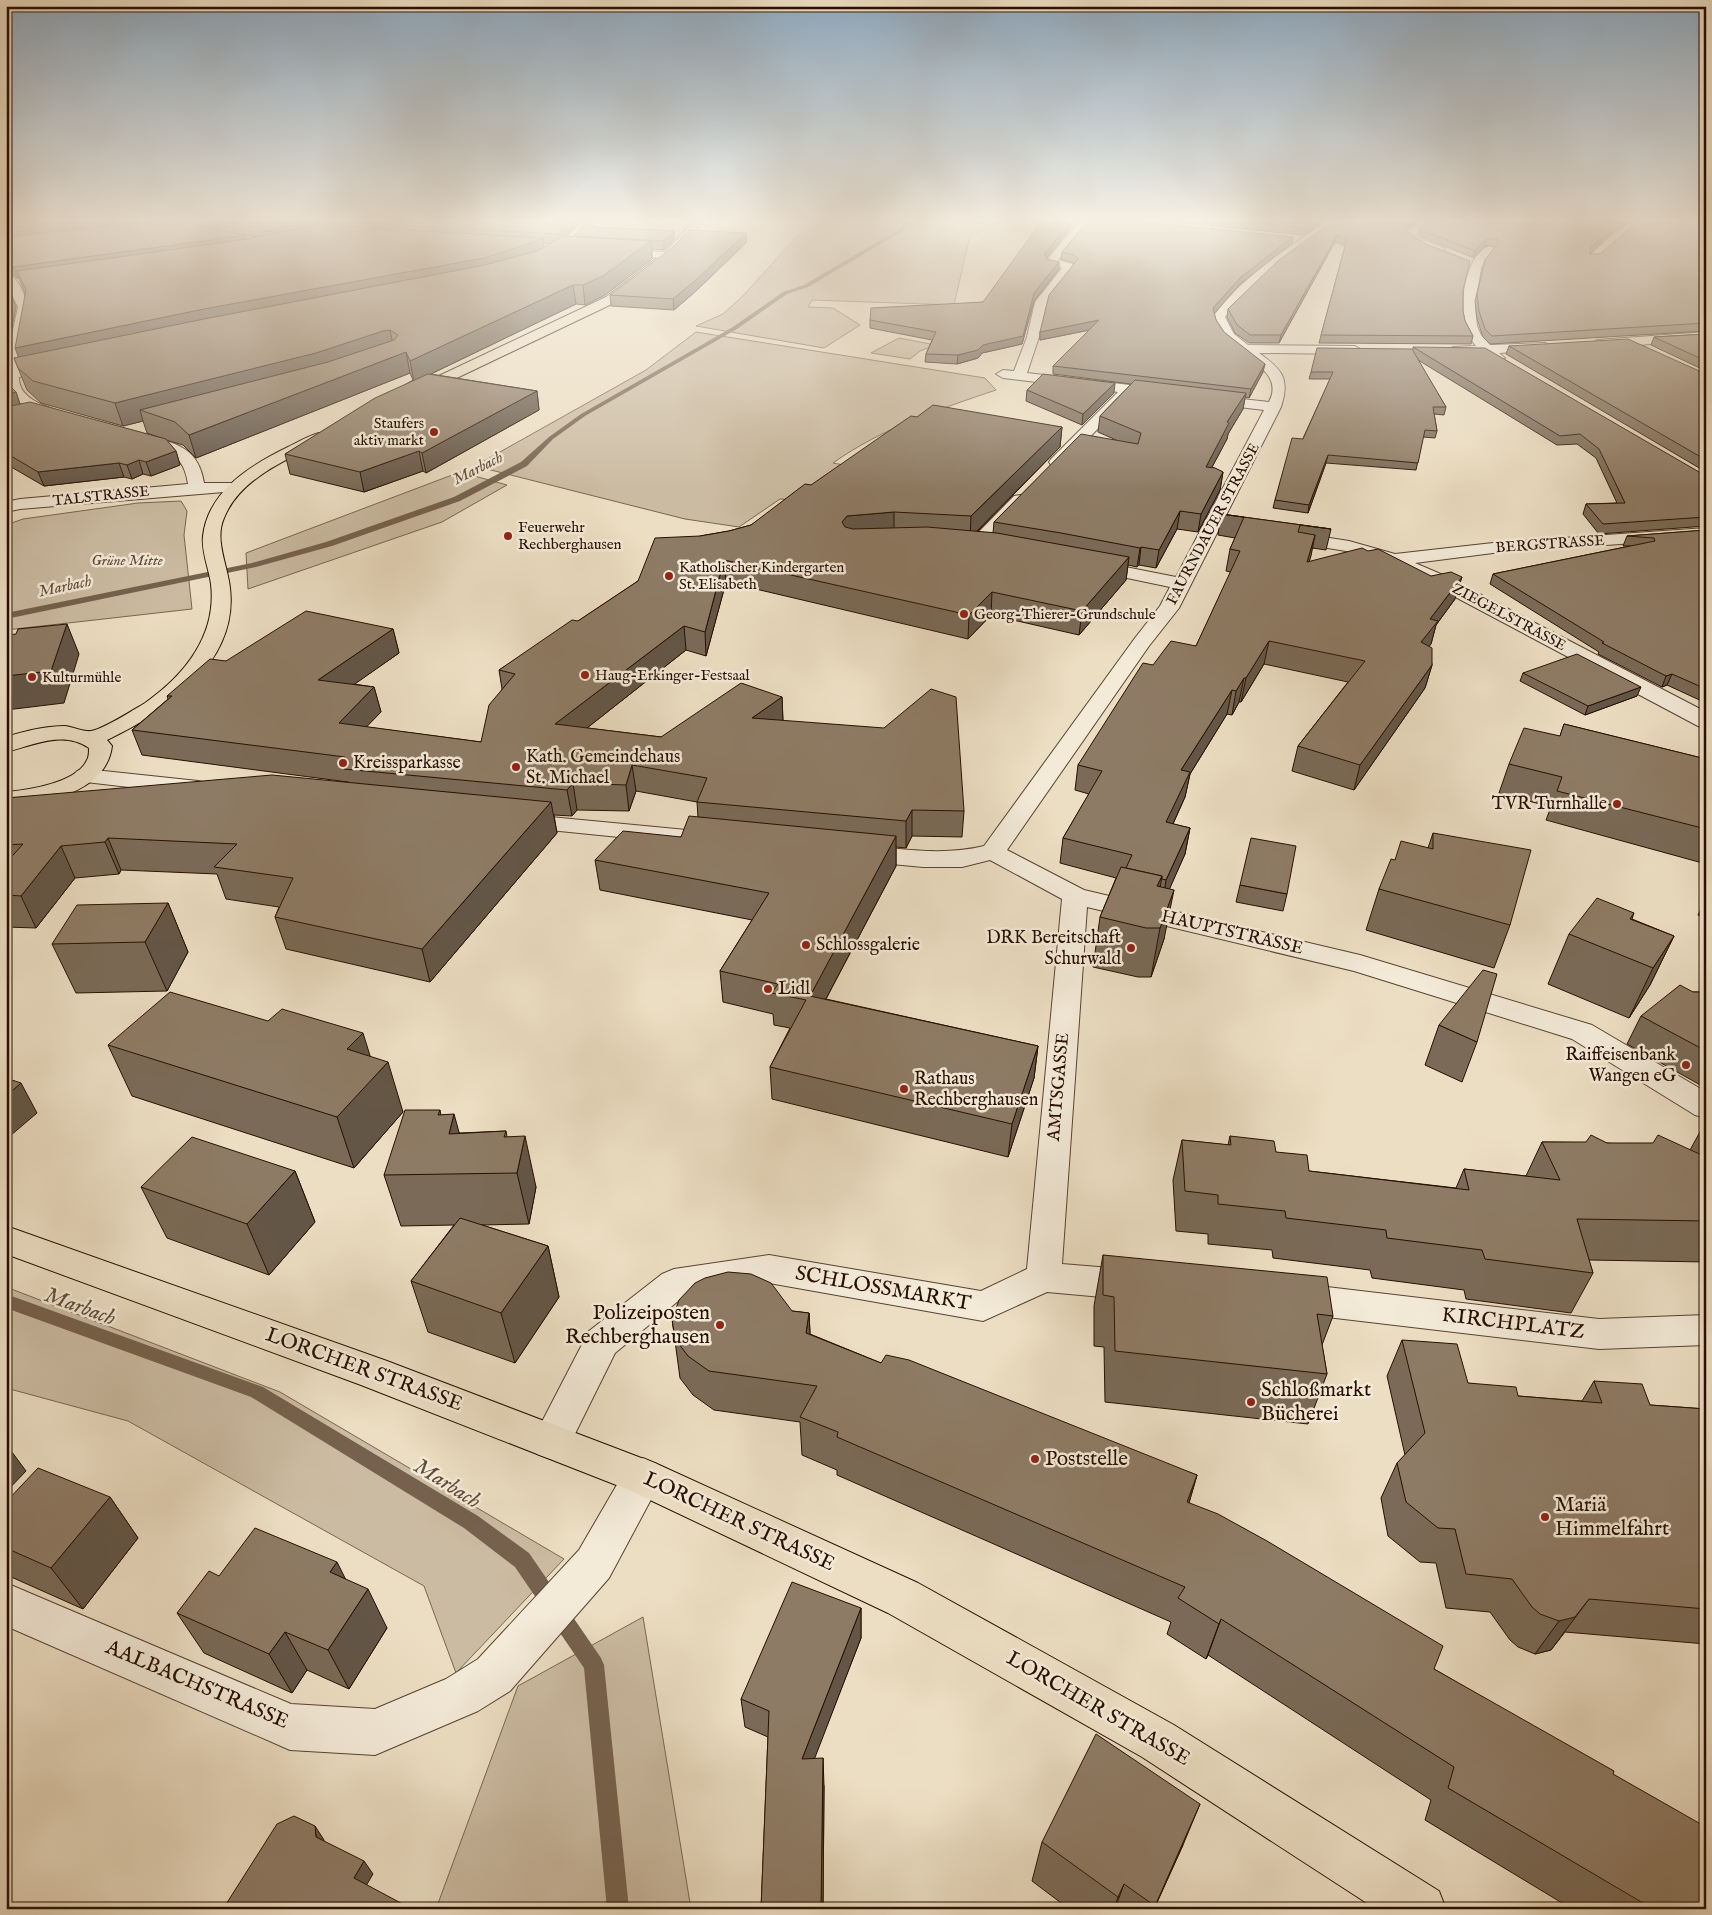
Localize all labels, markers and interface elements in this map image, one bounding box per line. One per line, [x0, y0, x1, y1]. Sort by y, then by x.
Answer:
place label: Staufers aktiv markt [354, 414, 424, 450]
marker: Staufers aktiv markt [428, 426, 440, 438]
street label: FAURNDAUER STRASSE [1162, 440, 1264, 608]
water label: Marbach [450, 448, 507, 490]
street label: TALSTRASSE [52, 481, 150, 511]
place label: Feuerwehr Rechberghausen [518, 518, 622, 554]
marker: Feuerwehr Rechberghausen [502, 530, 514, 542]
street label: BERGSTRASSE [1495, 531, 1605, 557]
park label: Grüne Mitte [91, 551, 163, 570]
place label: Katholischer Kindergarten St. Elisabeth [679, 558, 844, 594]
marker: Katholischer Kindergarten St. Elisabeth [663, 570, 675, 582]
water label: Marbach [37, 572, 94, 602]
street label: ZIEGELSTRASSE [1449, 579, 1569, 655]
place label: Georg-Thierer-Grundschule [974, 605, 1156, 624]
marker: Georg-Thierer-Grundschule [958, 608, 970, 620]
place label: Haug-Erkinger-Festsaal [595, 666, 751, 685]
place label: Kulturmühle [42, 668, 121, 687]
marker: Haug-Erkinger-Festsaal [579, 669, 591, 681]
marker: Kulturmühle [26, 671, 38, 683]
place label: Kath. Gemeindehaus St. Michael [526, 746, 680, 790]
place label: Kreissparkasse [353, 752, 461, 775]
marker: Kreissparkasse [337, 757, 349, 769]
marker: Kath. Gemeindehaus St. Michael [510, 761, 522, 773]
place label: TVR Turnhalle [1492, 793, 1607, 816]
marker: TVR Turnhalle [1611, 798, 1623, 810]
street label: HAUPTSTRASSE [1159, 905, 1305, 961]
place label: DRK Bereitschaft Schurwald [986, 927, 1121, 971]
place label: Schlossgalerie [816, 934, 920, 957]
marker: Schlossgalerie [800, 939, 812, 951]
marker: DRK Bereitschaft Schurwald [1125, 942, 1137, 954]
place label: Lidl [778, 978, 810, 1001]
marker: Lidl [762, 983, 774, 995]
street label: AMTSGASSE [1043, 1032, 1075, 1143]
place label: Raiffeisenbank Wangen eG [1565, 1044, 1677, 1088]
marker: Raiffeisenbank Wangen eG [1680, 1059, 1692, 1071]
place label: Rathaus Rechberghausen [914, 1068, 1039, 1112]
marker: Rathaus Rechberghausen [898, 1083, 910, 1095]
street label: SCHLOSSMARKT [793, 1260, 974, 1318]
water label: Marbach [41, 1281, 119, 1333]
place label: Polizeiposten Rechberghausen [565, 1300, 710, 1351]
street label: KIRCHPLATZ [1440, 1302, 1586, 1346]
marker: Polizeiposten Rechberghausen [714, 1319, 726, 1331]
street label: LORCHER STRASSE [262, 1322, 466, 1418]
place label: Schloßmarkt Bücherei [1261, 1377, 1371, 1428]
marker: Schloßmarkt Bücherei [1245, 1396, 1257, 1408]
place label: Poststelle [1045, 1446, 1128, 1473]
water label: Marbach [408, 1453, 486, 1515]
marker: Poststelle [1029, 1453, 1041, 1465]
street label: LORCHER STRASSE [639, 1466, 839, 1578]
place label: Mariä Himmelfahrt [1555, 1492, 1669, 1543]
marker: Mariä Himmelfahrt [1539, 1511, 1551, 1523]
street label: AALBACHSTRASSE [100, 1634, 293, 1736]
street label: LORCHER STRASSE [1001, 1645, 1195, 1773]

